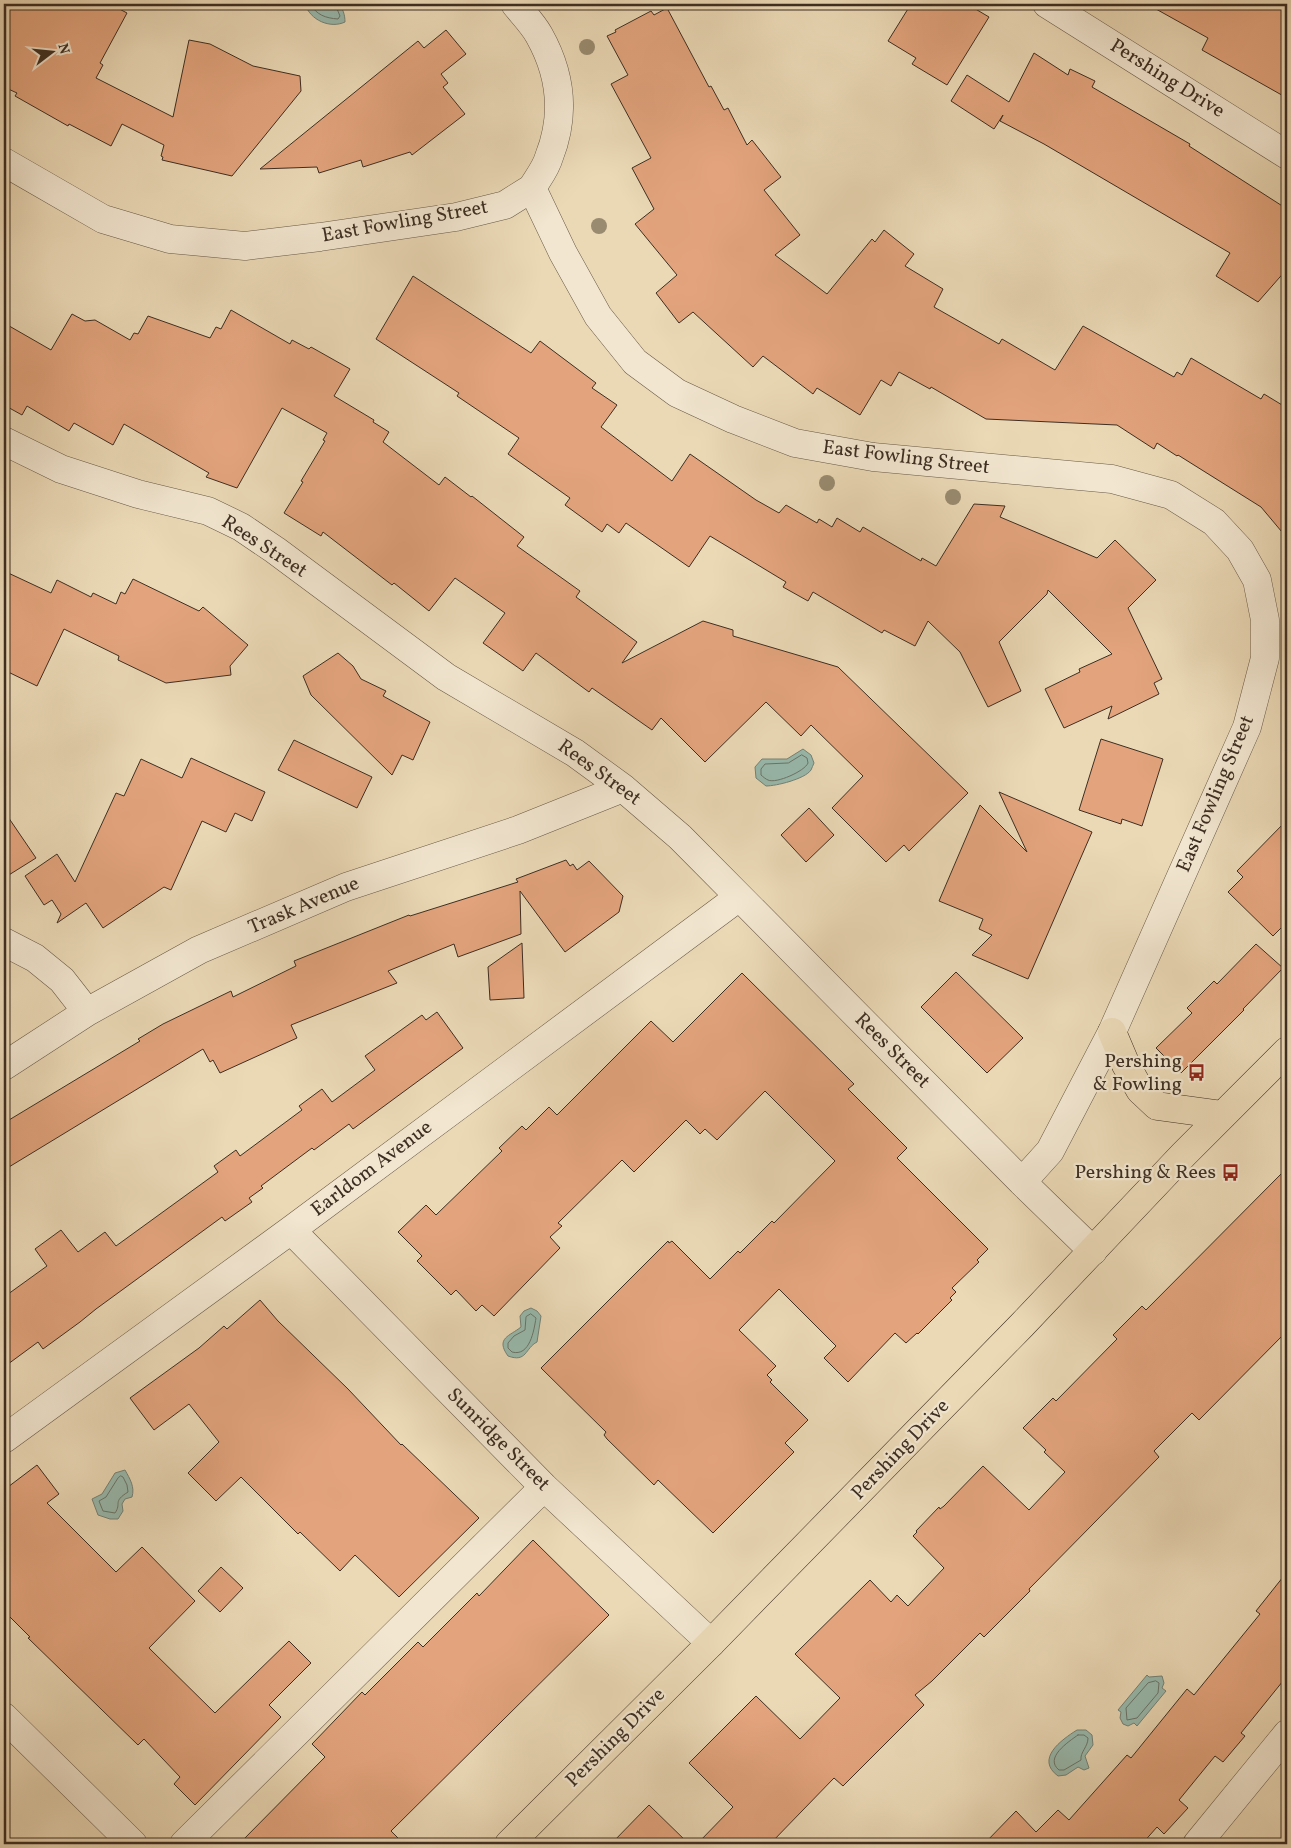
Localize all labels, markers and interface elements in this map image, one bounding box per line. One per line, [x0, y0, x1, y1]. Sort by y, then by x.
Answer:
north arrow [28, 28, 78, 78]
street label: Pershing Drive [1104, 33, 1230, 125]
text: N [53, 41, 74, 56]
street label: East Fowling Street [320, 194, 490, 250]
street label: East Fowling Street [821, 434, 991, 482]
street label: Rees Street [216, 509, 312, 585]
street label: East Fowling Street [1170, 711, 1262, 877]
street label: Rees Street [551, 733, 647, 813]
street label: Trask Avenue [244, 870, 364, 942]
street label: Rees Street [848, 1007, 936, 1095]
place label: Pershing & Fowling [1093, 1048, 1182, 1099]
bus stop icon: Pershing & Fowling [1186, 1063, 1206, 1083]
street label: Earldom Avenue [306, 1114, 438, 1224]
place label: Pershing & Rees [1075, 1159, 1216, 1187]
bus stop icon: Pershing & Rees [1220, 1163, 1240, 1183]
street label: Sunridge Street [440, 1382, 556, 1498]
street label: Pershing Drive [846, 1393, 956, 1507]
street label: Pershing Drive [560, 1682, 672, 1794]

